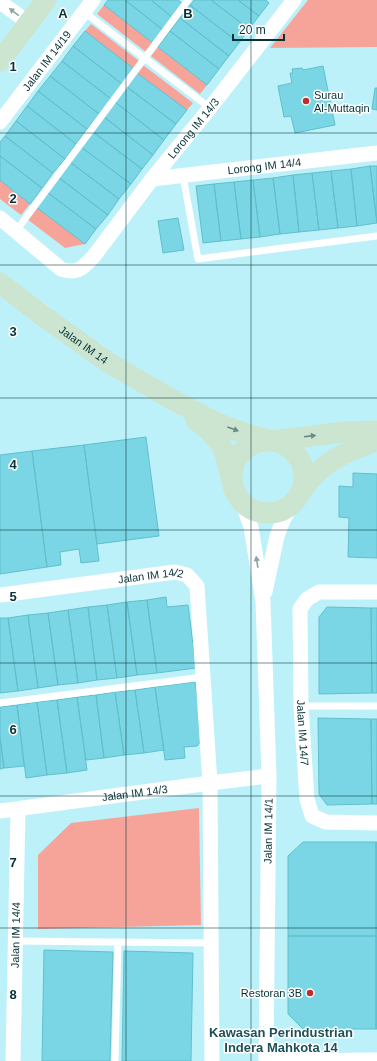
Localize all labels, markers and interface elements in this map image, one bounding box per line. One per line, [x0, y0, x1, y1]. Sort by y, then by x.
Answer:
text: A [58, 6, 68, 21]
text: B [183, 6, 193, 21]
one-way arrow [9, 8, 20, 17]
scale bar [233, 16, 284, 42]
text: 20 m [239, 23, 266, 37]
street label: Jalan IM 14/19 [20, 28, 73, 93]
text: 1 [9, 59, 17, 74]
place label: Surau Al-Muttaqin [314, 89, 370, 114]
street label: Lorong IM 14/3 [165, 96, 221, 161]
marker: Surau Al-Muttaqin [301, 96, 311, 106]
street label: Lorong IM 14/4 [227, 156, 302, 176]
text: 2 [9, 191, 17, 206]
street label: Jalan IM 14 [57, 323, 110, 366]
text: 3 [9, 324, 17, 339]
one-way arrow [227, 426, 239, 432]
one-way arrow [304, 433, 316, 439]
text: 4 [9, 457, 17, 472]
one-way arrow [254, 556, 260, 568]
street label: Jalan IM 14/2 [117, 566, 185, 585]
text: 5 [9, 589, 17, 604]
street label: Jalan IM 14/7 [295, 700, 311, 766]
text: 6 [9, 722, 17, 737]
street label: Jalan IM 14/3 [101, 783, 168, 803]
street label: Jalan IM 14/1 [261, 798, 275, 864]
text: 7 [9, 855, 17, 870]
street label: Jalan IM 14/4 [9, 902, 22, 968]
text: 8 [9, 987, 17, 1002]
place label: Restoran 3B [241, 987, 302, 999]
marker: Restoran 3B [305, 988, 315, 998]
district label: Kawasan Perindustrian Indera Mahkota 14 [209, 1025, 353, 1055]

